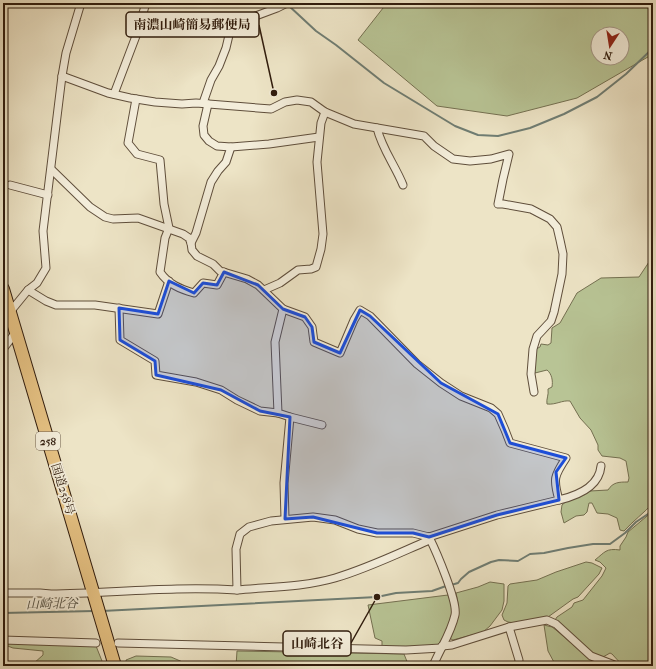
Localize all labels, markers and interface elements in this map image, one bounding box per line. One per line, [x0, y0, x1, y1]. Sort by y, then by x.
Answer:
callout: 南濃山崎簡易郵便局 [126, 12, 259, 37]
text: 南濃山崎簡易郵便局 [133, 17, 251, 32]
north arrow [590, 26, 630, 66]
text: N [602, 48, 613, 63]
road number: 258 [36, 432, 60, 450]
street label: 国道258号 [49, 461, 77, 517]
water label: 山崎北谷 [26, 596, 79, 611]
callout: 山崎北谷 [283, 631, 351, 656]
text: 山崎北谷 [291, 636, 344, 651]

